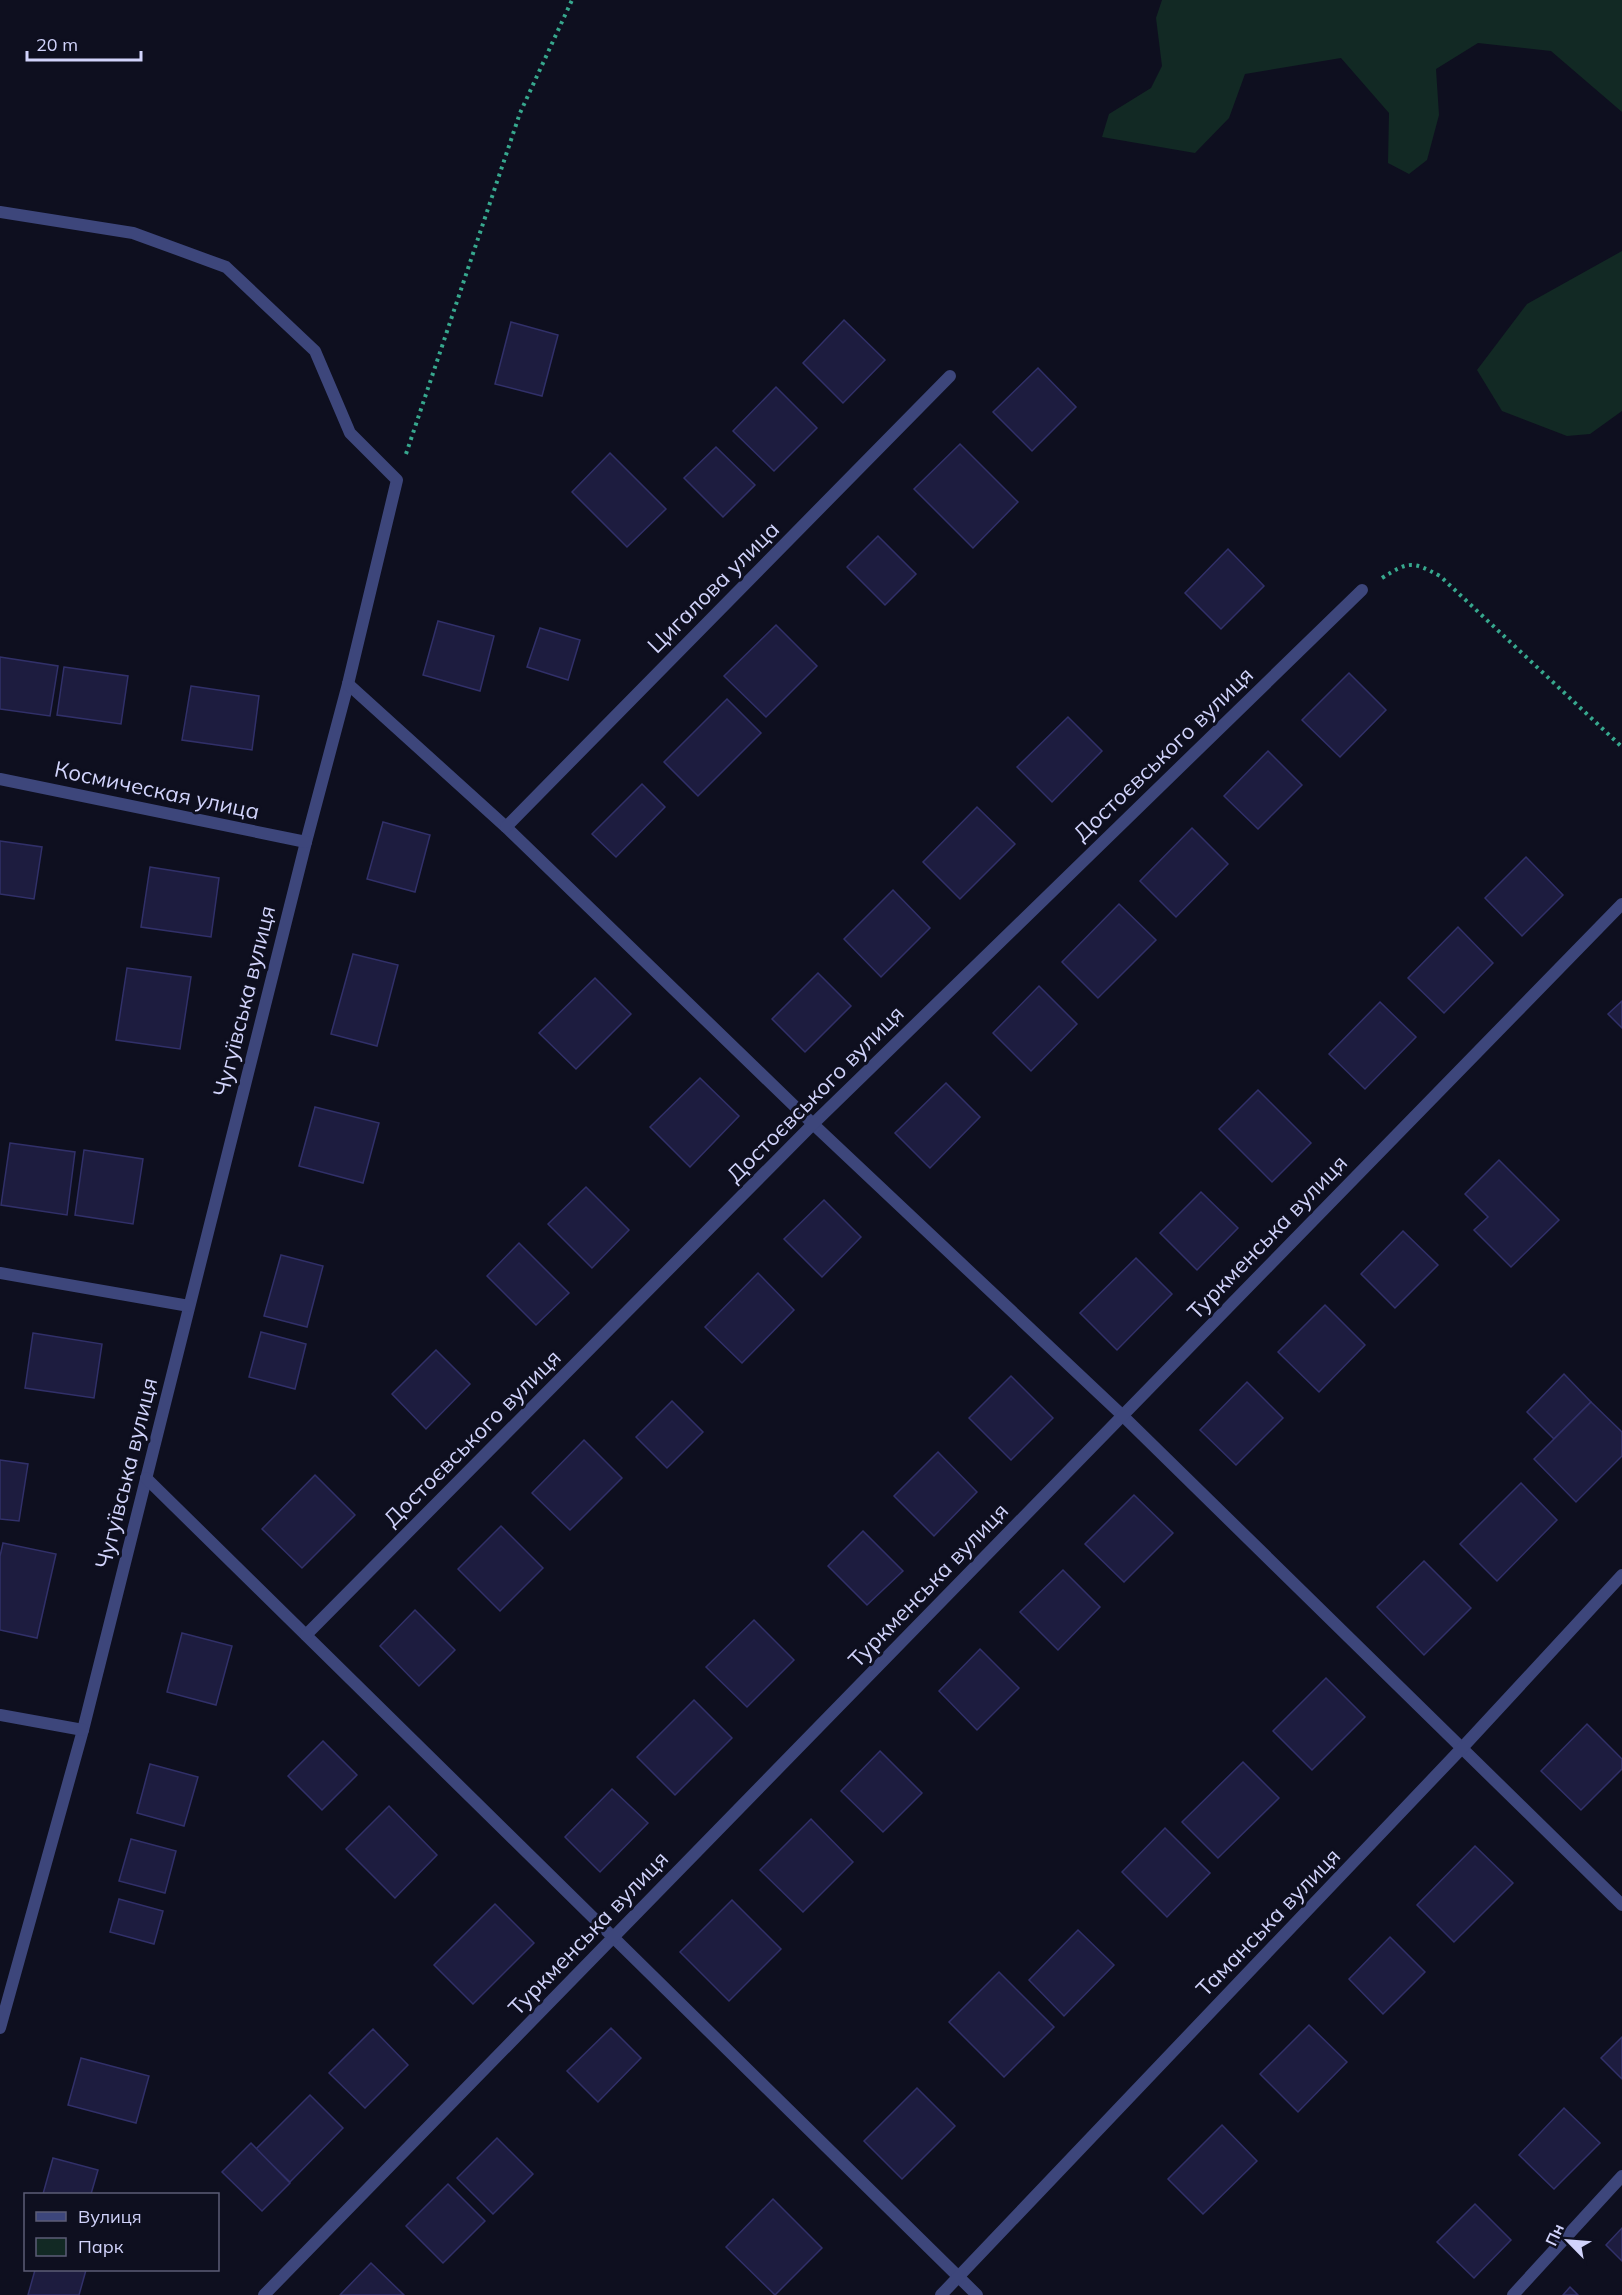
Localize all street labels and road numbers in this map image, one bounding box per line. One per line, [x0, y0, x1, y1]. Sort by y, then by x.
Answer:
street label: Цигалова улица [641, 515, 785, 659]
street label: Достоєвського вулиця [1067, 661, 1259, 847]
street label: Космическая улица [52, 755, 262, 825]
street label: Чугуївська вулиця [207, 903, 281, 1099]
street label: Достоєвського вулиця [720, 999, 910, 1189]
street label: Туркменська вулиця [1181, 1149, 1353, 1325]
street label: Достоєвського вулиця [377, 1343, 567, 1533]
street label: Чугуївська вулиця [89, 1375, 163, 1571]
street label: Туркменська вулиця [842, 1497, 1014, 1673]
street label: Таманська вулиця [1190, 1842, 1346, 2002]
street label: Туркменська вулиця [502, 1845, 674, 2021]

